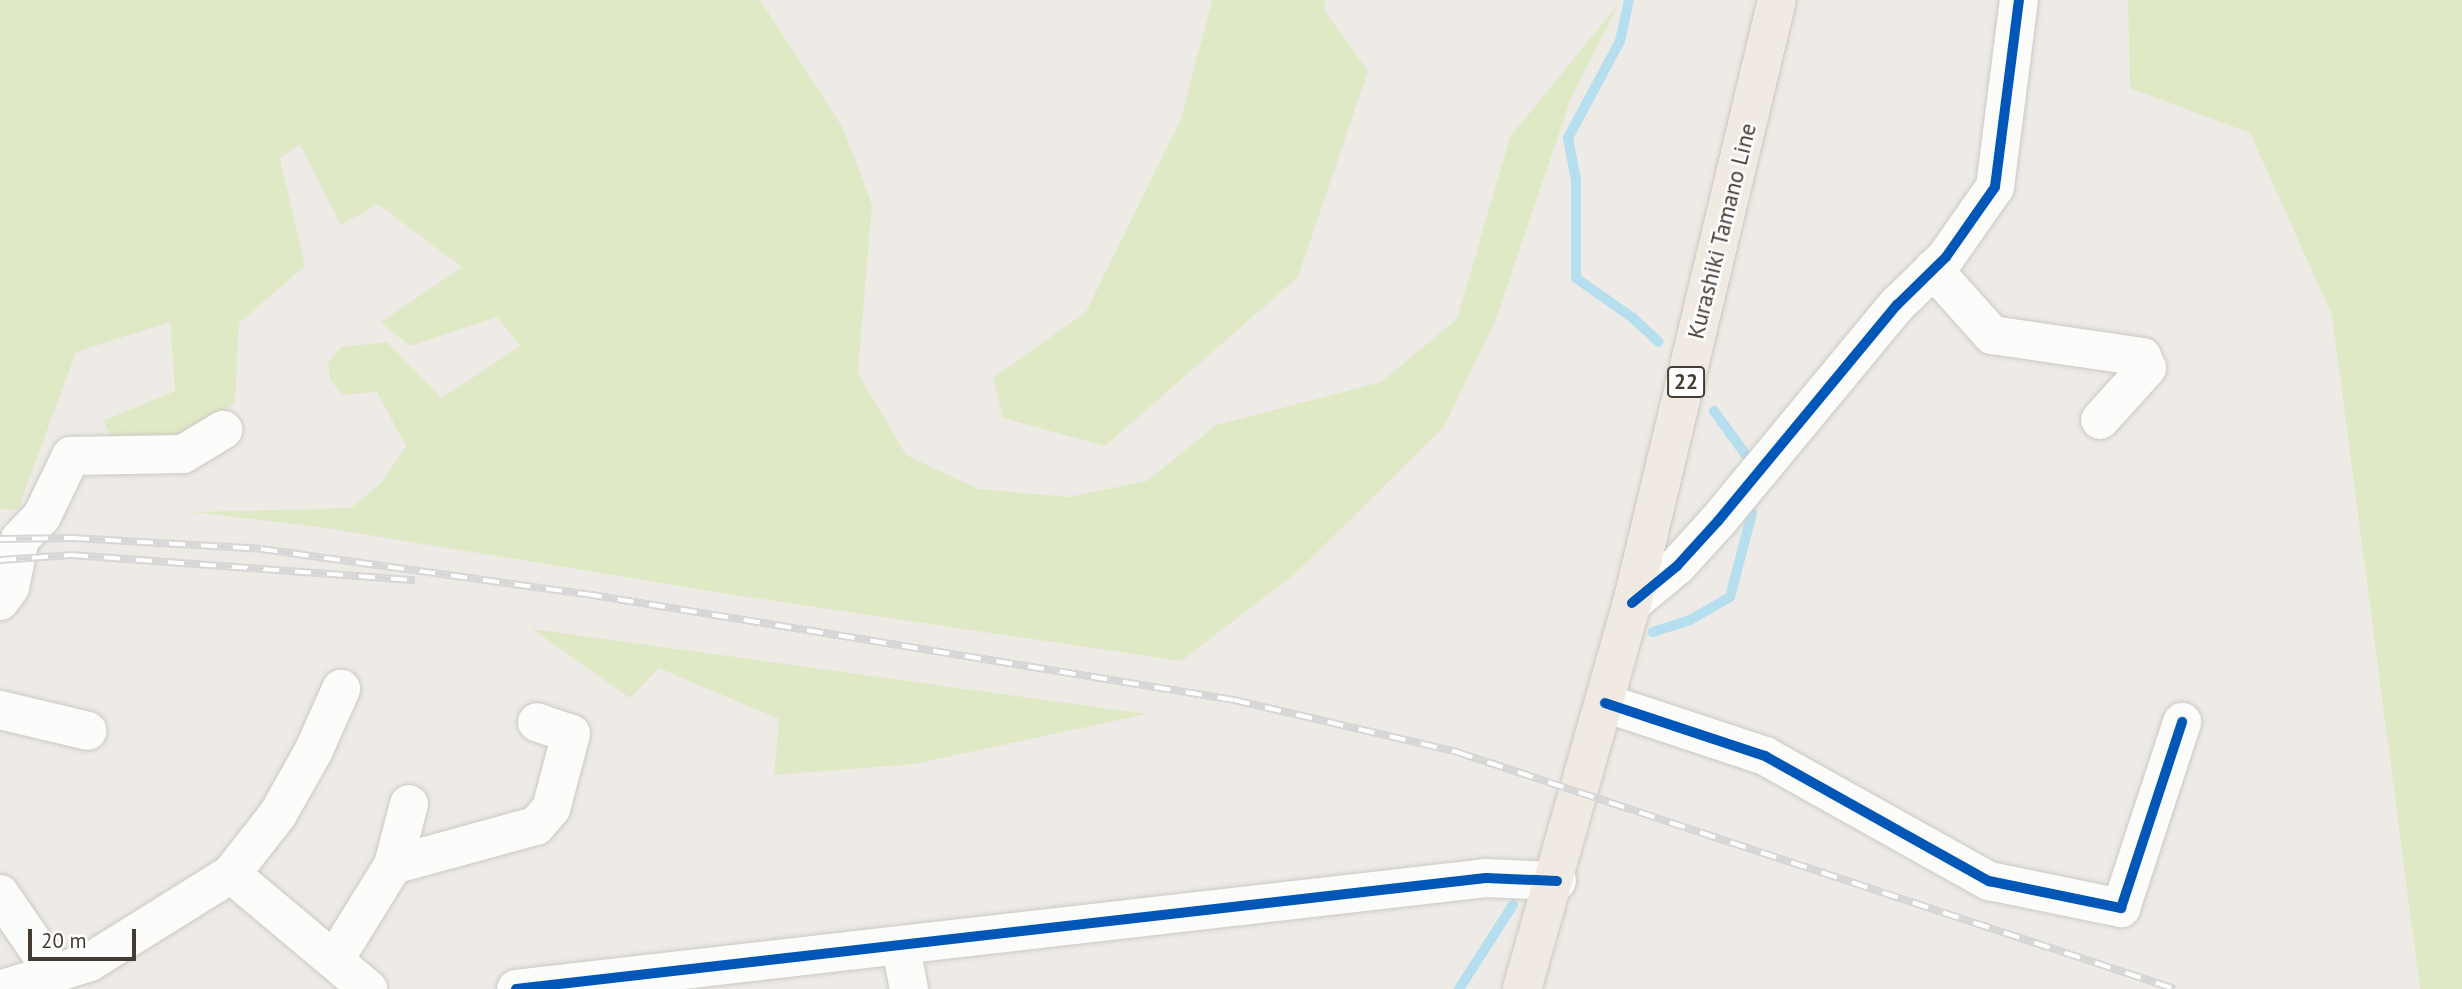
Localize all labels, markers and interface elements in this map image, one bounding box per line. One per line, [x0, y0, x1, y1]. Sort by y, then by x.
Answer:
street label: Kurashiki Tamano Line [1682, 120, 1762, 342]
road number: 22 [1667, 364, 1705, 400]
scale bar [32, 916, 140, 960]
text: 20 m [41, 927, 87, 954]

